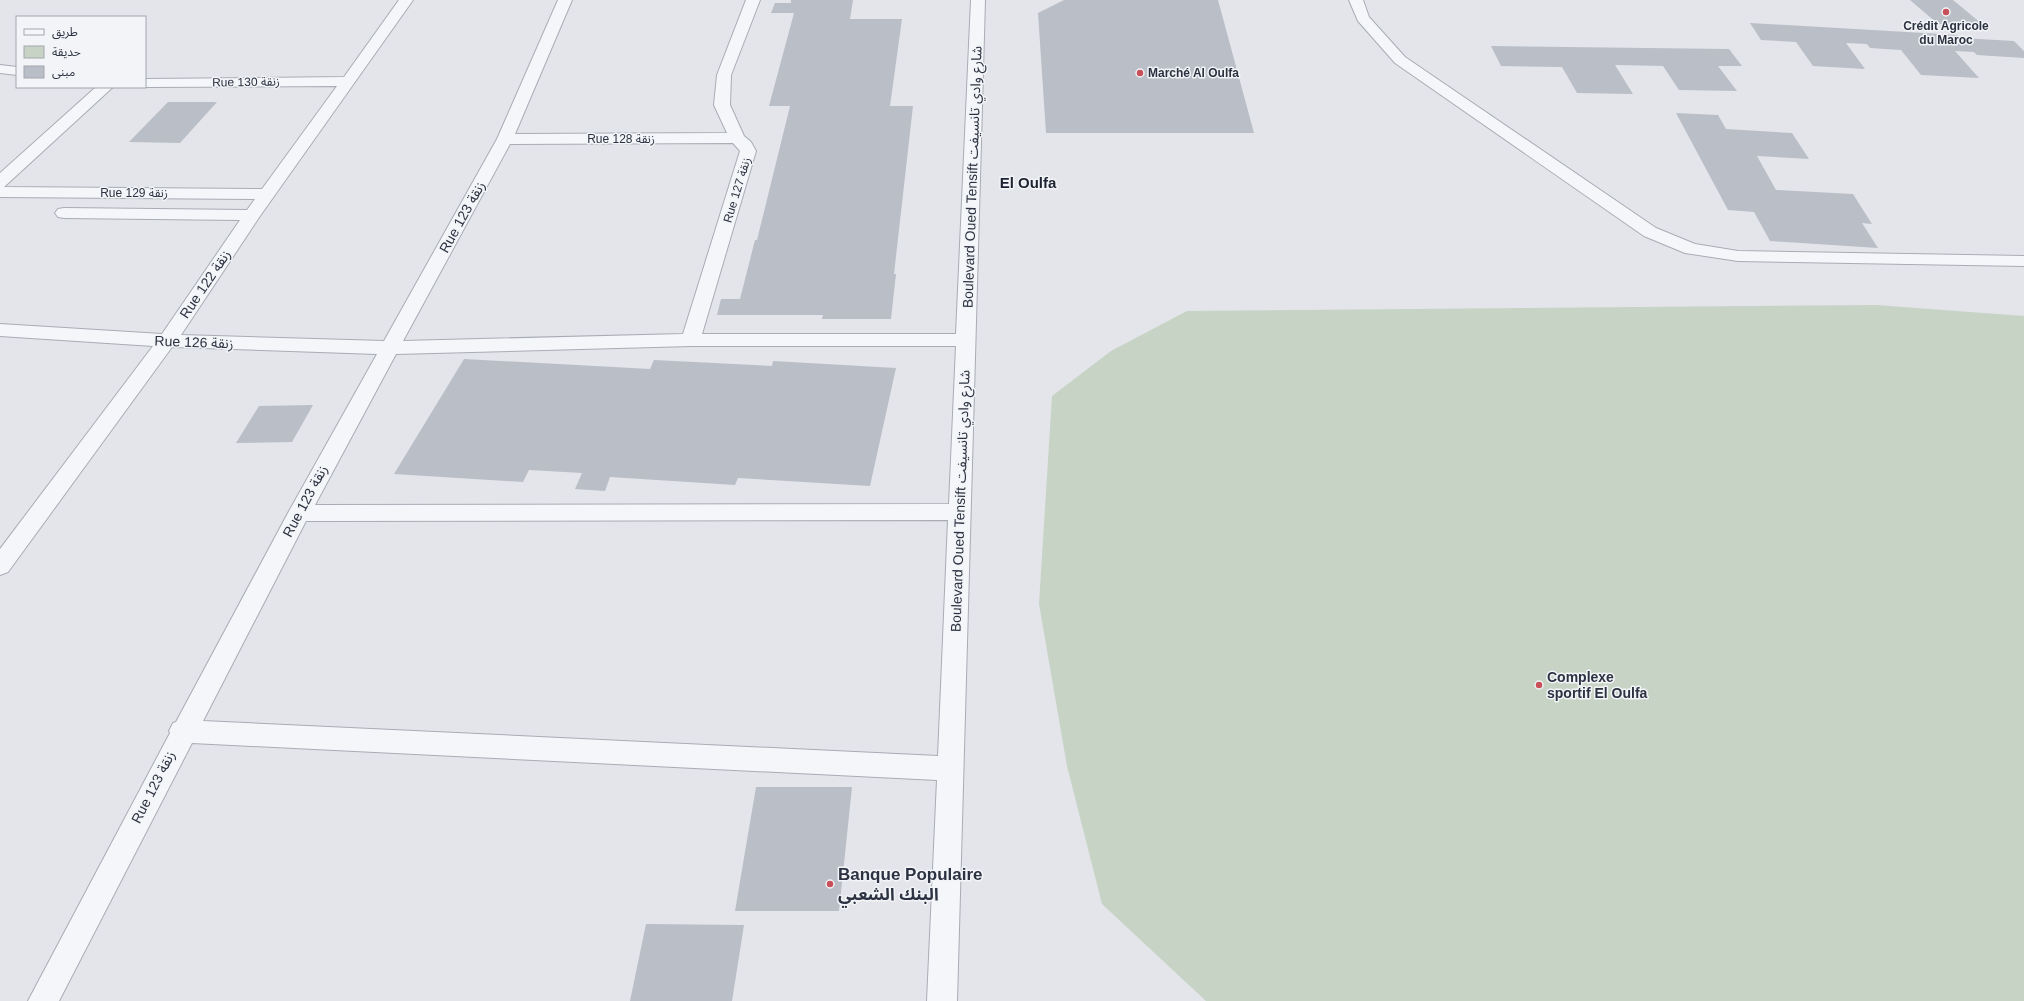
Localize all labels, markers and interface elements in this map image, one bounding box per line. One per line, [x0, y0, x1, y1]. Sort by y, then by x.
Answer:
marker: Crédit Agricole du Maroc [1941, 7, 1951, 17]
legend [16, 16, 146, 88]
place label: Crédit Agricole du Maroc [1903, 19, 1989, 47]
text: طريق [52, 25, 78, 40]
text: حديقة [52, 45, 81, 59]
street label: Boulevard Oued Tensift شارع وادي تانسيفت [959, 46, 988, 309]
text: مبنى [52, 65, 75, 79]
place label: Marché Al Oulfa [1148, 66, 1239, 80]
marker: Marché Al Oulfa [1135, 68, 1145, 78]
street label: Rue 130 زنقة [212, 74, 280, 90]
street label: Rue 128 زنقة [587, 132, 655, 146]
street label: Rue 127 زنقة [720, 156, 754, 224]
district label: El Oulfa [1000, 174, 1057, 191]
street label: Rue 123 زنقة [436, 179, 489, 256]
street label: Rue 129 زنقة [100, 186, 168, 200]
street label: Rue 122 زنقة [176, 247, 235, 322]
street label: Rue 126 زنقة [154, 333, 234, 352]
street label: Boulevard Oued Tensift شارع وادي تانسيفت [947, 370, 976, 633]
street label: Rue 123 زنقة [279, 462, 332, 540]
place label: Complexe sportif El Oulfa [1547, 669, 1648, 701]
marker: Complexe sportif El Oulfa [1534, 680, 1544, 690]
street label: Rue 123 زنقة [128, 748, 179, 826]
place label: Banque Populaire البنك الشعبي [838, 865, 983, 908]
marker: Banque Populaire البنك الشعبي [825, 879, 835, 889]

